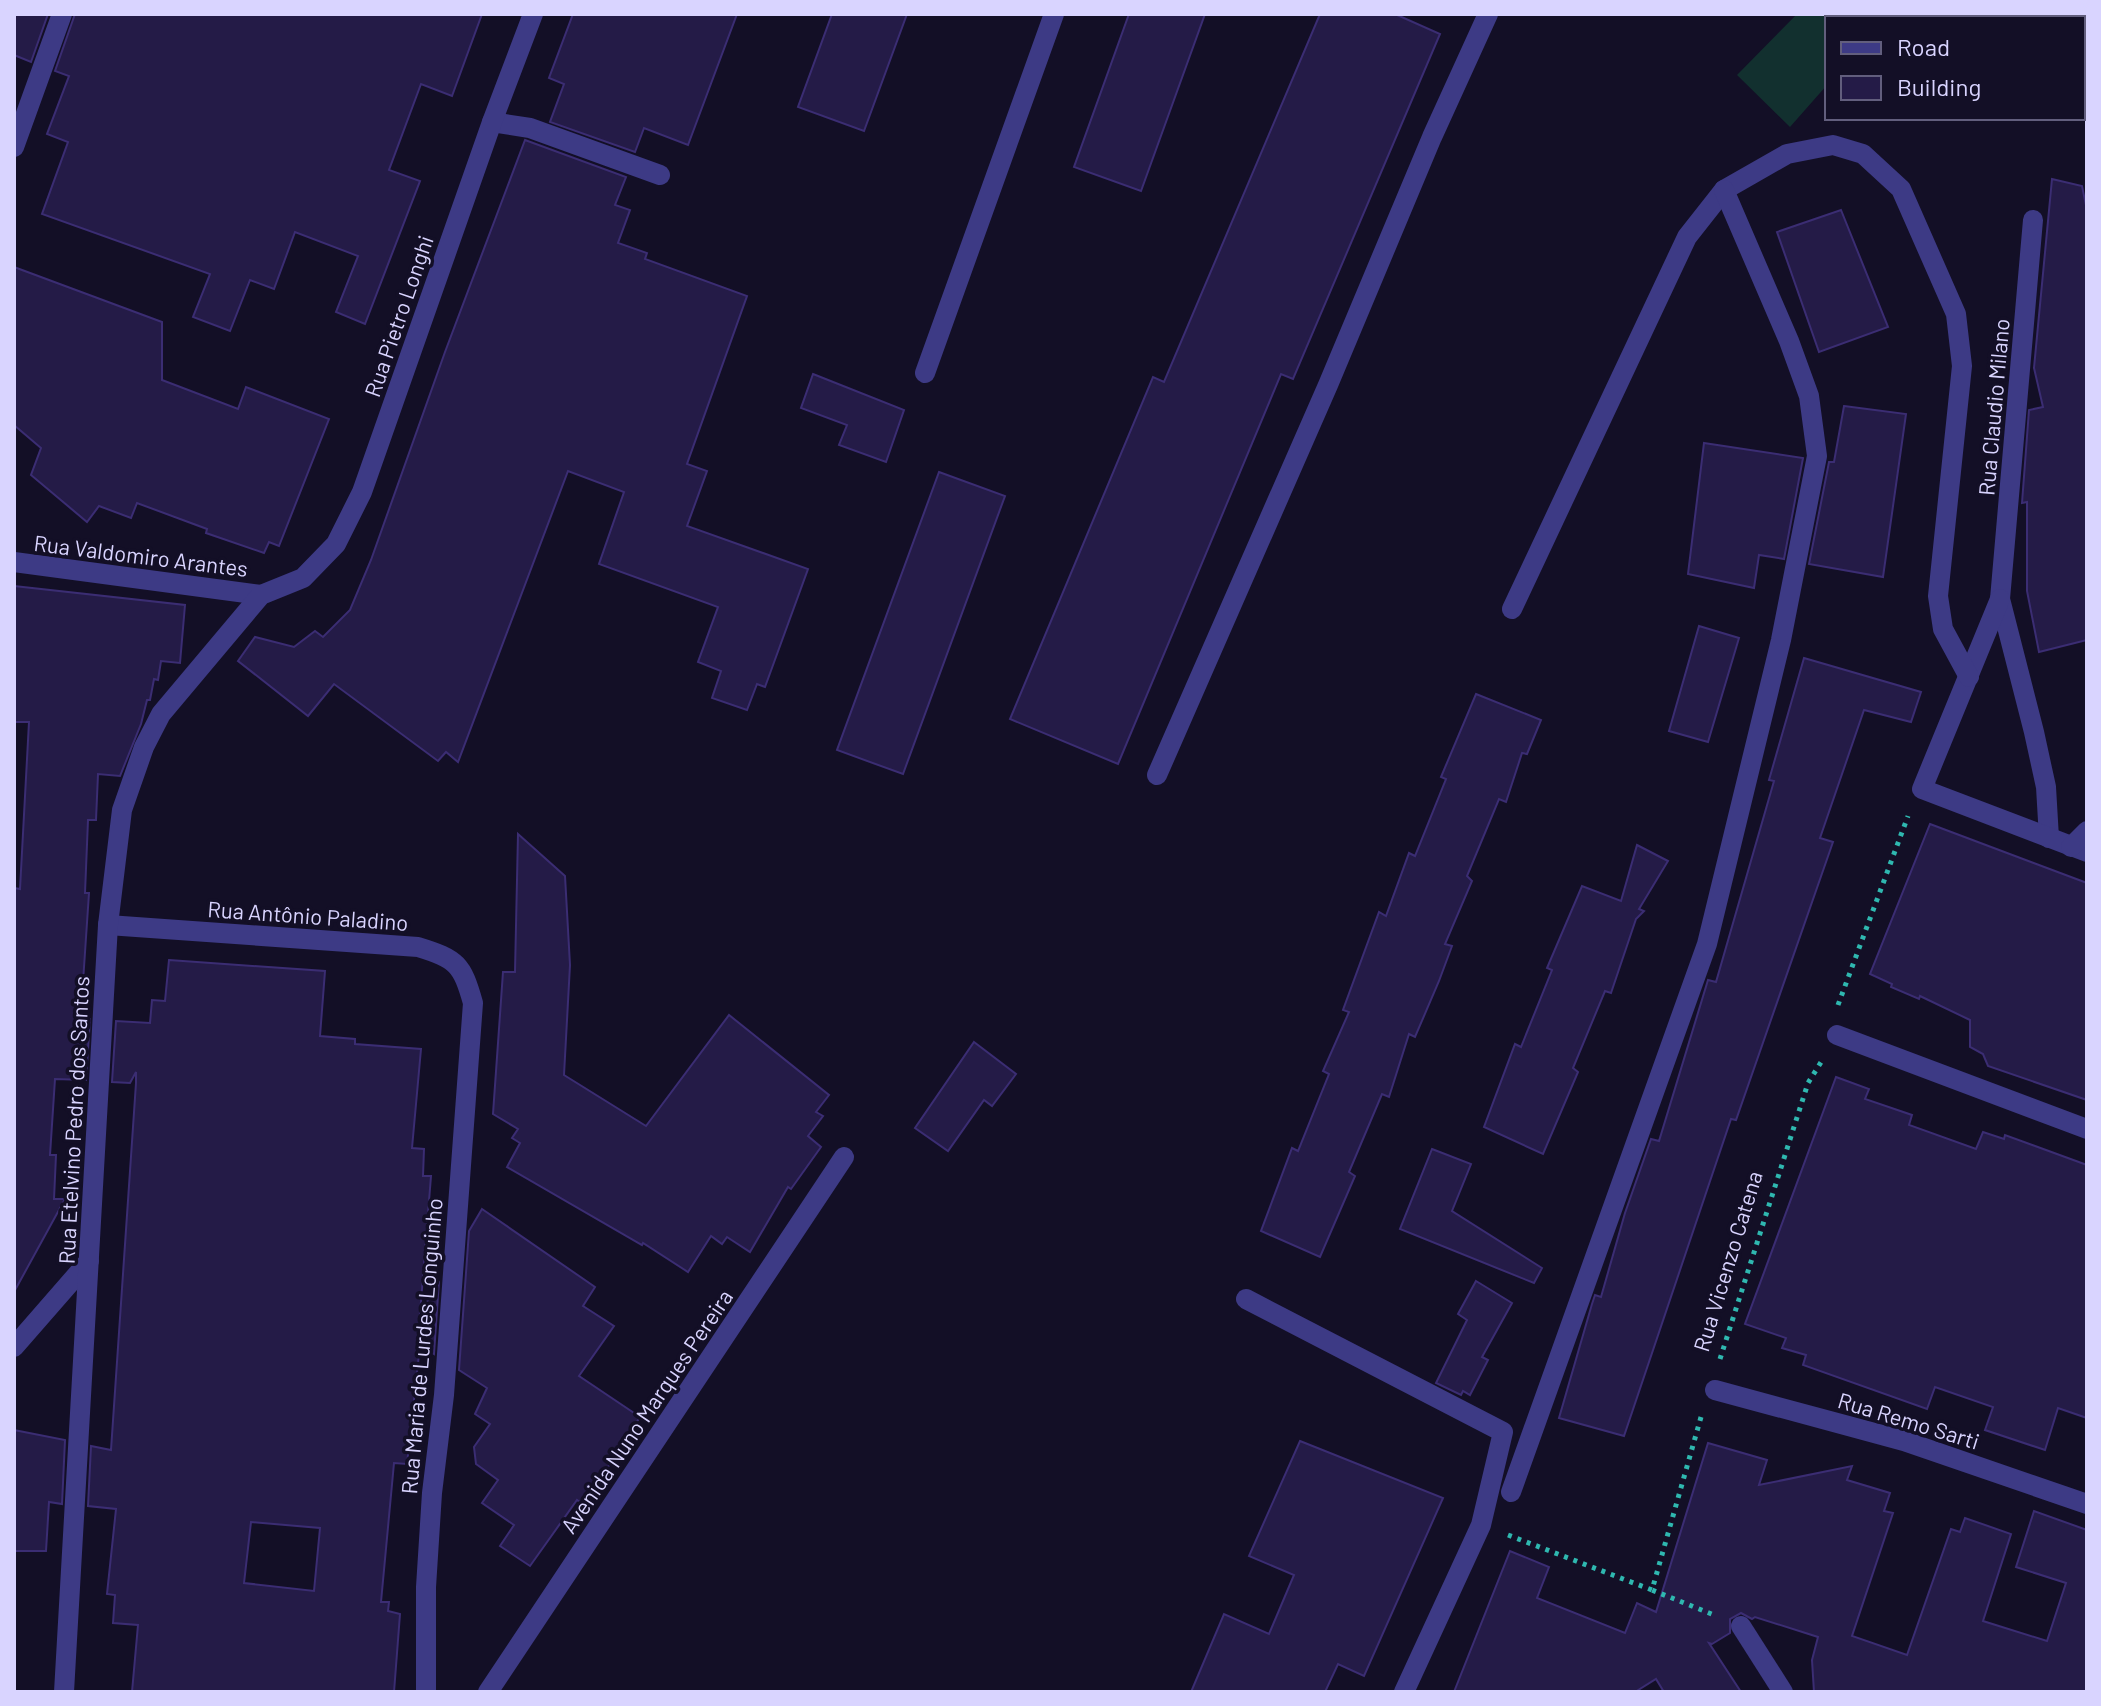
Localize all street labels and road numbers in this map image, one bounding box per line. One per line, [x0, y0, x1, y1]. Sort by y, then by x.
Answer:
street label: Rua Pietro Longhi [358, 232, 438, 400]
street label: Rua Claudio Milano [1972, 317, 2014, 497]
street label: Rua Valdomiro Arantes [33, 529, 249, 581]
street label: Rua Antônio Paladino [207, 895, 409, 935]
street label: Rua Etelvino Pedro dos Santos [52, 975, 94, 1265]
street label: Rua Vicenzo Catena [1687, 1168, 1767, 1354]
street label: Rua Maria de Lurdes Longuinho [395, 1197, 447, 1495]
street label: Avenida Nuno Marques Pereira [555, 1284, 737, 1538]
street label: Rua Remo Sarti [1835, 1386, 1983, 1454]

